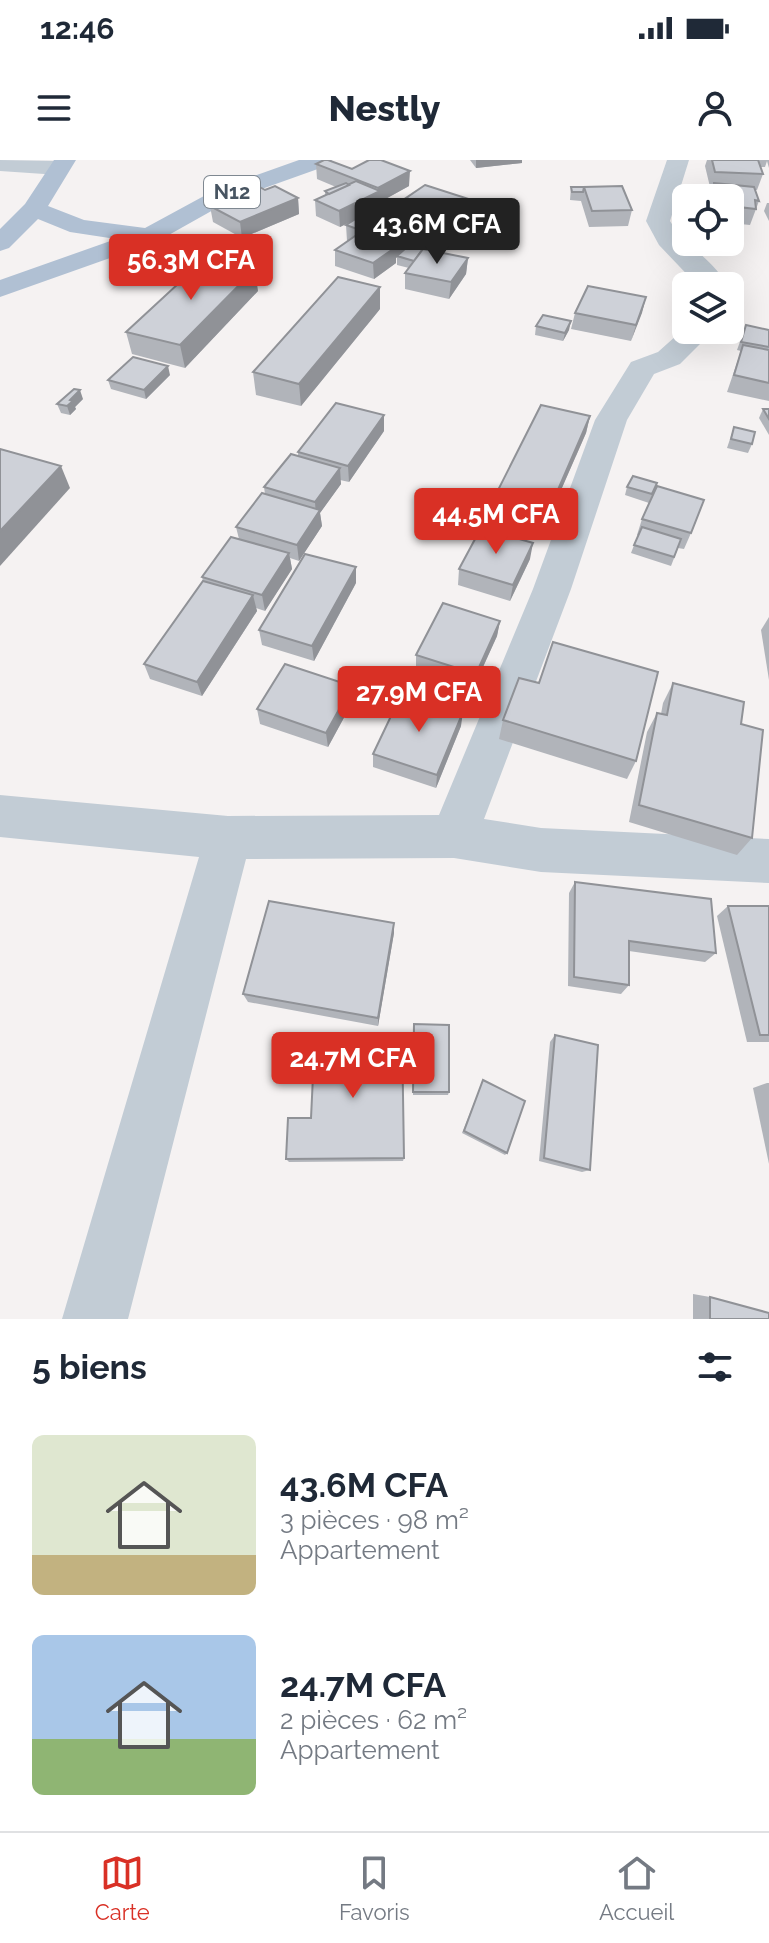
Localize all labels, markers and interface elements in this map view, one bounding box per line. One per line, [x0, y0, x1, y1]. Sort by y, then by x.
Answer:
text: 12:46 [40, 11, 115, 46]
icon: menu [32, 86, 76, 130]
icon: person [693, 86, 737, 130]
text: Nestly [329, 87, 440, 129]
road number: N12 [204, 176, 260, 208]
map controls [672, 184, 744, 344]
button: locate [672, 184, 744, 256]
pin: 43.6M CFA [345, 198, 529, 266]
text: 43.6M CFA [373, 209, 501, 239]
pin: 56.3M CFA [99, 234, 283, 302]
text: 56.3M CFA [127, 245, 255, 275]
button: layers [672, 272, 744, 344]
pin: 44.5M CFA [404, 488, 588, 556]
text: 44.5M CFA [432, 499, 560, 529]
pin: 27.9M CFA [327, 666, 511, 734]
text: 27.9M CFA [356, 677, 482, 707]
pin: 24.7M CFA [261, 1032, 445, 1100]
text: 24.7M CFA [289, 1043, 417, 1073]
icon: filters [693, 1345, 737, 1389]
text: 5 biens [32, 1347, 147, 1387]
text: 43.6M CFA [280, 1465, 448, 1505]
icon: home [96, 1467, 192, 1563]
text: 3 pièces · 98 m² [280, 1505, 469, 1535]
text: Appartement [280, 1535, 440, 1565]
text: 24.7M CFA [280, 1665, 446, 1705]
icon: home [96, 1667, 192, 1763]
text: 2 pièces · 62 m² [280, 1705, 467, 1735]
text: Appartement [280, 1735, 440, 1765]
tab: Carte [95, 1851, 150, 1925]
tab: Favoris [339, 1851, 410, 1925]
tab: Accueil [599, 1851, 674, 1925]

